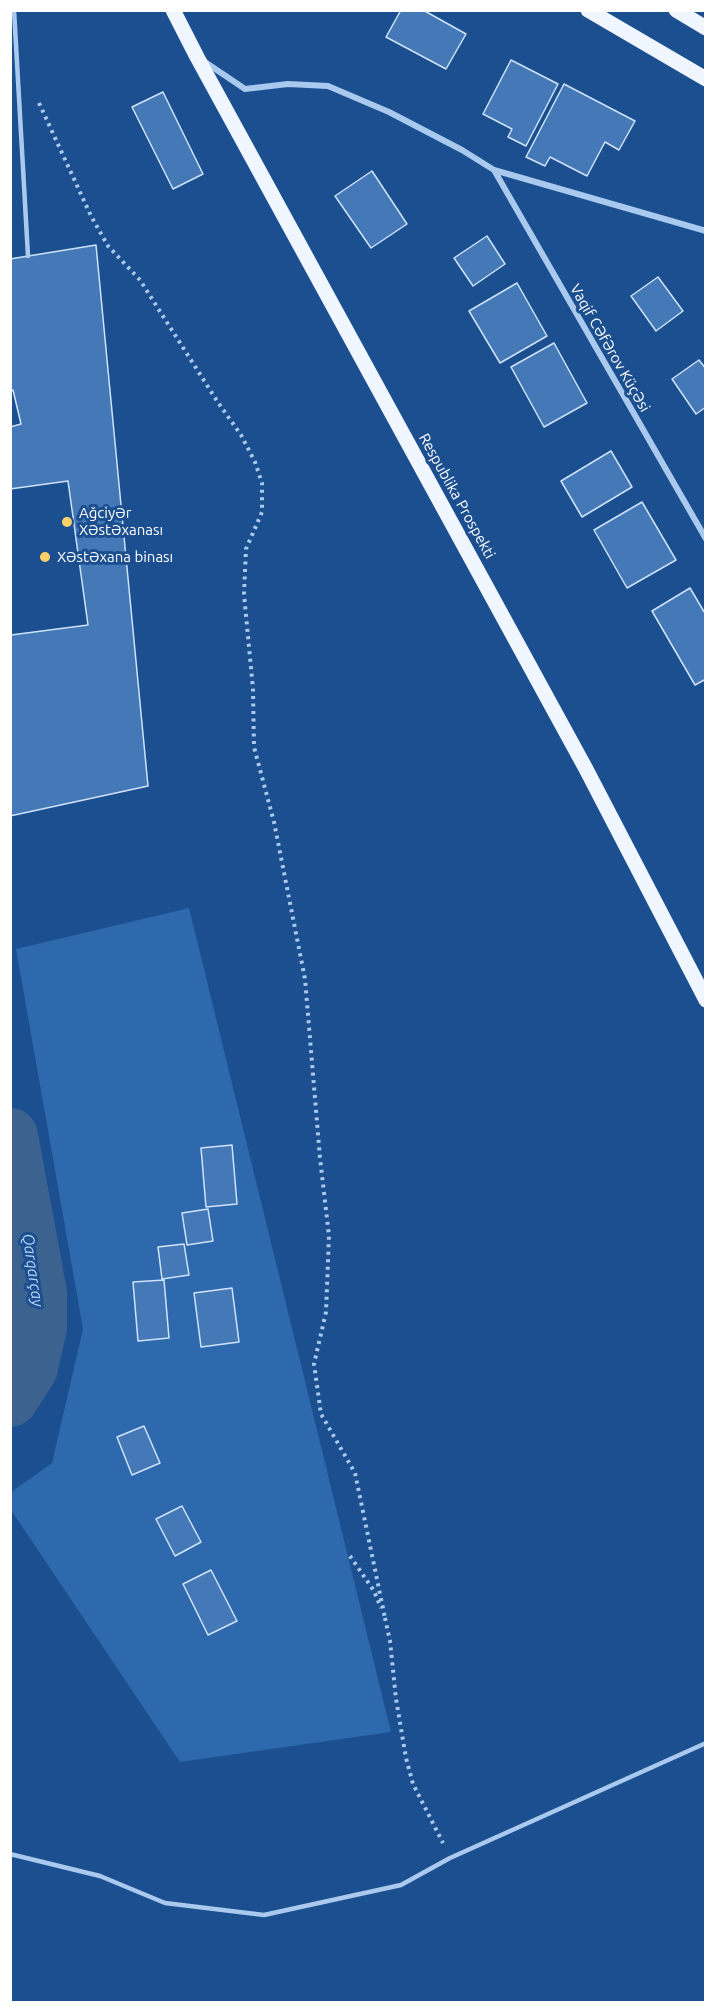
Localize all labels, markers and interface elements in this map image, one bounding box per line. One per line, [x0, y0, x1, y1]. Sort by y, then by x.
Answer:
street label: Vaqif Cəfərov Küçəsi [566, 281, 654, 415]
street label: Respublika Prospekti [415, 430, 499, 562]
place label: Ağciyər Xəstəxanası [79, 504, 163, 539]
marker: Ağciyər Xəstəxanası [60, 515, 74, 529]
place label: Xəstəxana binası [57, 548, 173, 566]
marker: Xəstəxana binası [38, 550, 52, 564]
water label: Qarqarçay [18, 1232, 48, 1308]

